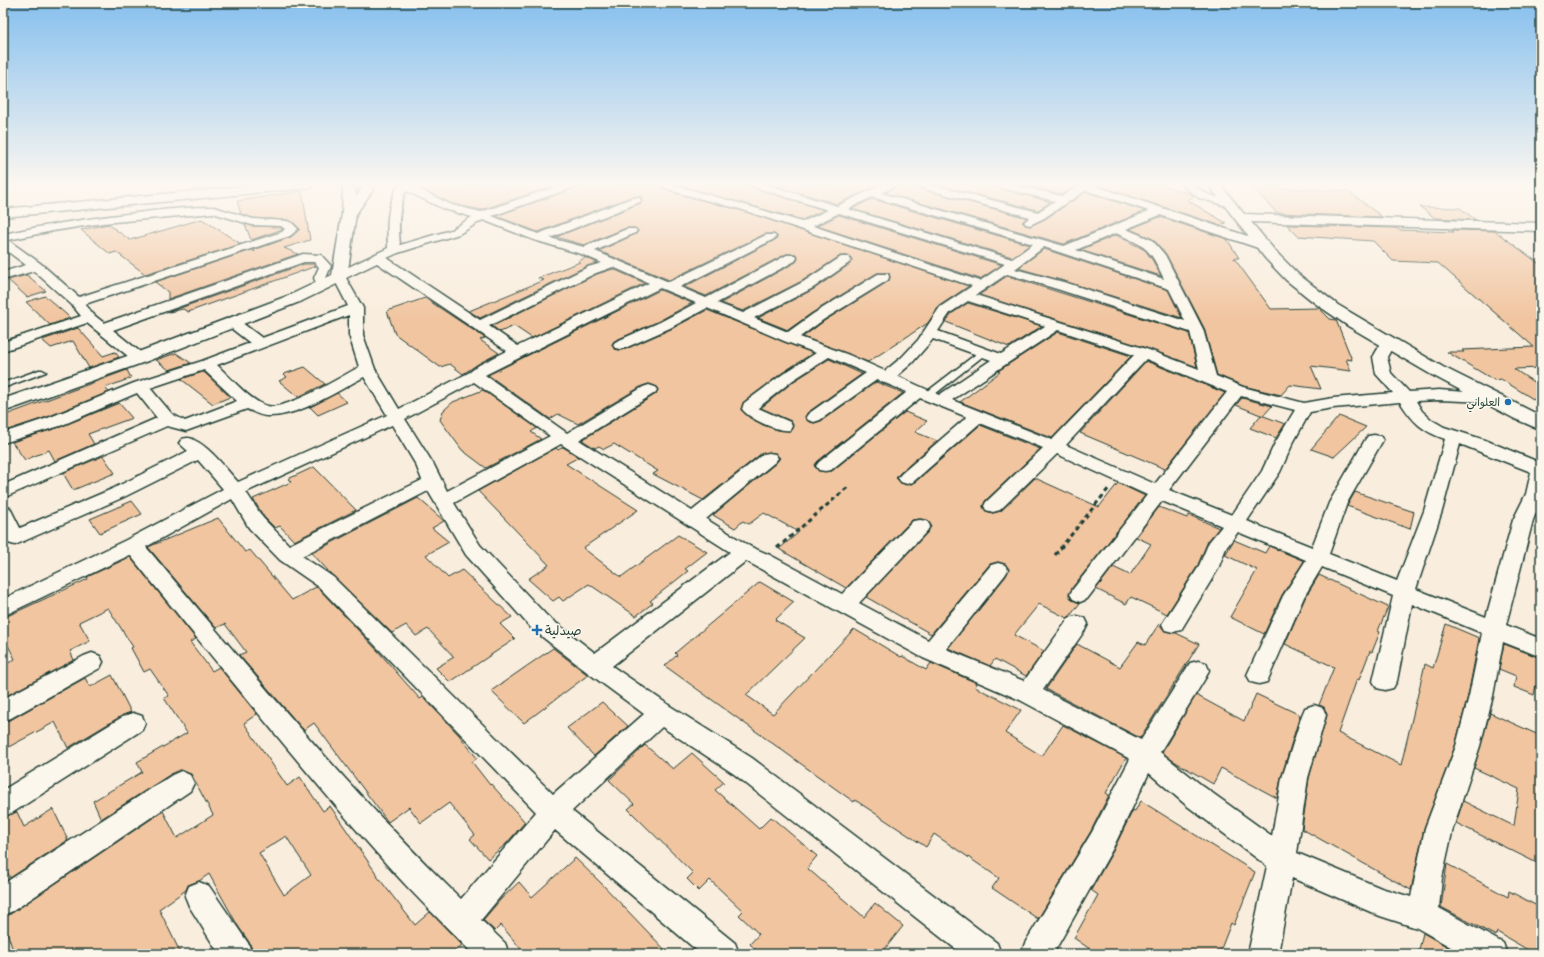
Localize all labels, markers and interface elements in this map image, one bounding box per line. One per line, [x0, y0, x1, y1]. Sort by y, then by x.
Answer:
place label: العلواني [1466, 395, 1500, 413]
marker: العلواني [1503, 397, 1513, 407]
place label: صيدلية [545, 622, 582, 639]
marker: صيدلية [532, 625, 542, 635]

